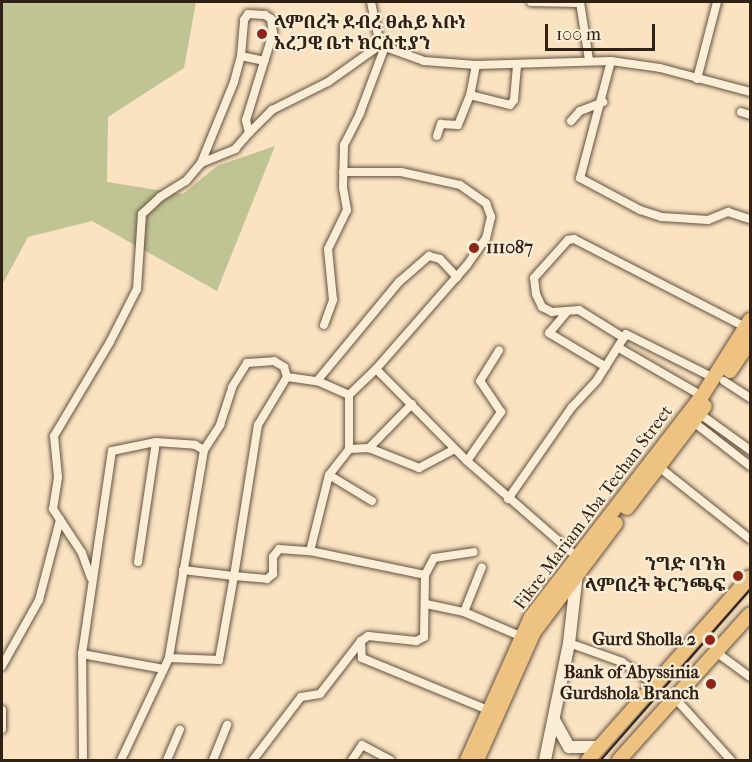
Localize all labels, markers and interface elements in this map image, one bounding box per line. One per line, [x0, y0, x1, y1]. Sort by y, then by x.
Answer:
scale bar [548, 12, 658, 50]
place label: ላምበረት ደብረ ፀሐይ አቡነ አረጋዊ ቤተ ክርስቲያን [274, 13, 466, 56]
text: 100 m [556, 24, 601, 45]
marker: ላምበረት ደብረ ፀሐይ አቡነ አረጋዊ ቤተ ክርስቲያን [255, 27, 269, 41]
place label: 111087 [486, 237, 533, 259]
marker: 111087 [467, 241, 481, 255]
street label: Fikre Mariam Aba Techan Street [510, 401, 678, 615]
place label: ንግድ ባንክ ላምበረት ቅርንጫፍ [585, 555, 726, 598]
marker: ንግድ ባንክ ላምበረት ቅርንጫፍ [731, 569, 745, 583]
place label: Gurd Sholla 2 [592, 629, 696, 651]
marker: Gurd Sholla 2 [701, 631, 719, 649]
place label: Bank of Abyssinia Gurdshola Branch [560, 663, 699, 706]
marker: Bank of Abyssinia Gurdshola Branch [704, 677, 718, 691]

